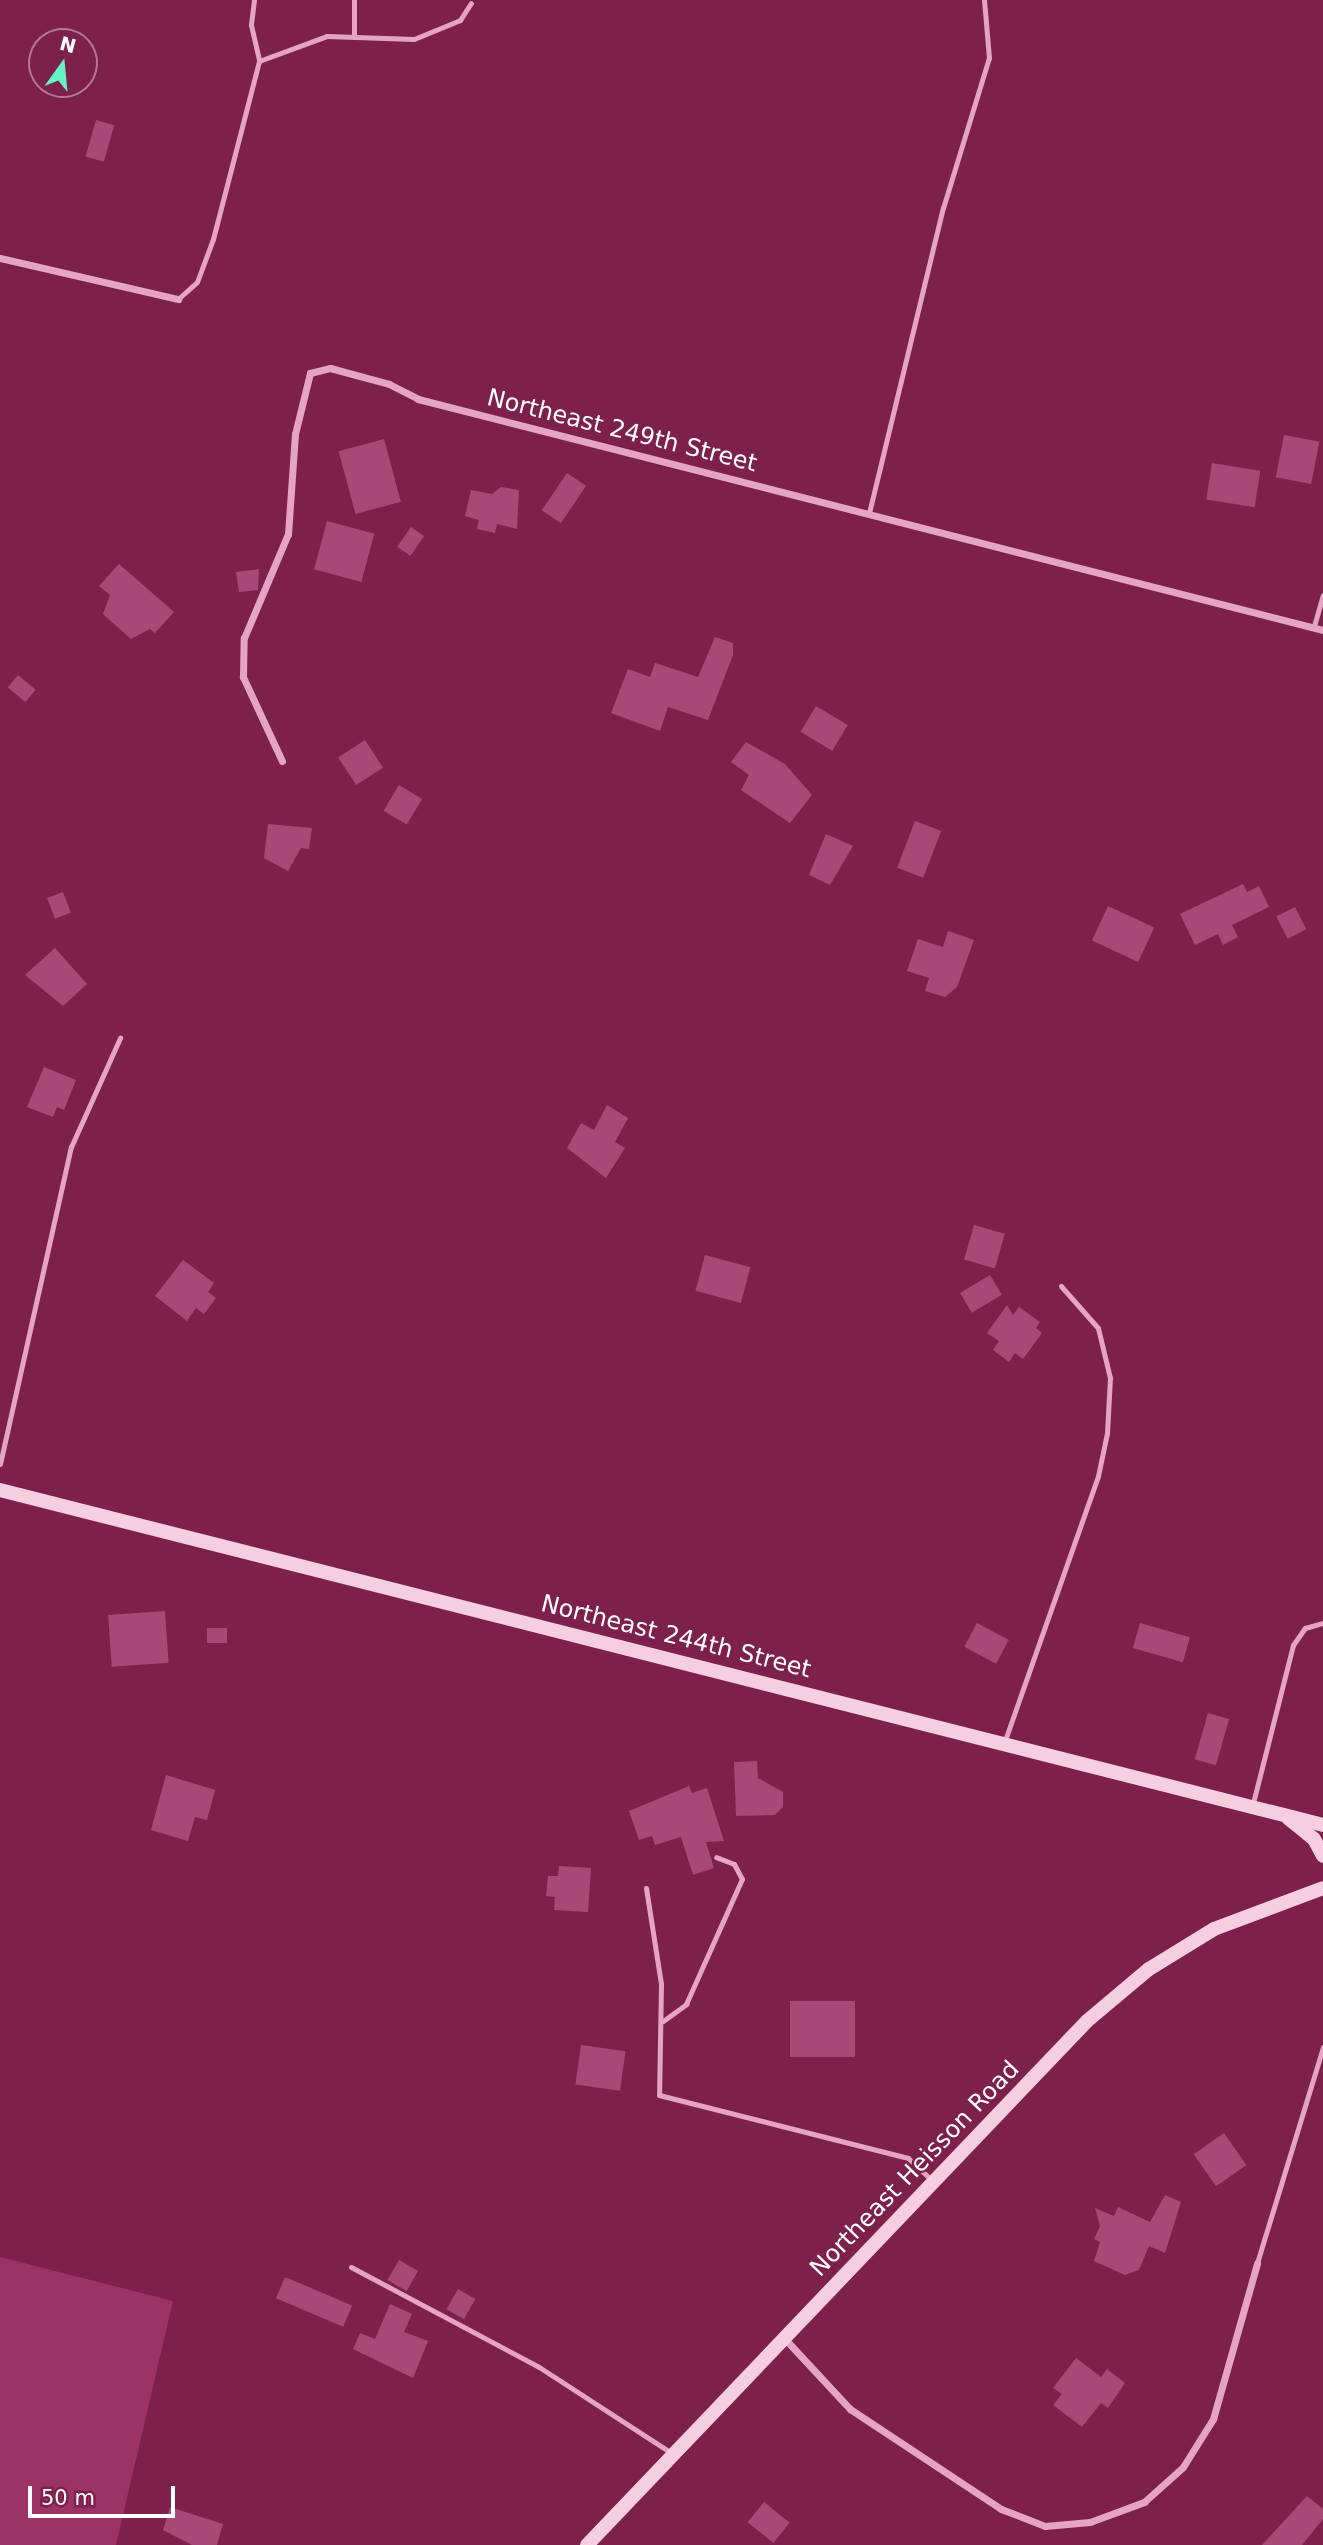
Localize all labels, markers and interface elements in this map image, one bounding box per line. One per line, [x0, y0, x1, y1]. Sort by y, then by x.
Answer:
north arrow [28, 28, 98, 98]
text: N [57, 32, 78, 57]
street label: Northeast 249th Street [484, 384, 760, 478]
street label: Northeast 244th Street [538, 1590, 814, 1684]
street label: Northeast Heisson Road [804, 2055, 1026, 2283]
scale bar [32, 2472, 178, 2516]
text: 50 m [41, 2486, 95, 2510]

